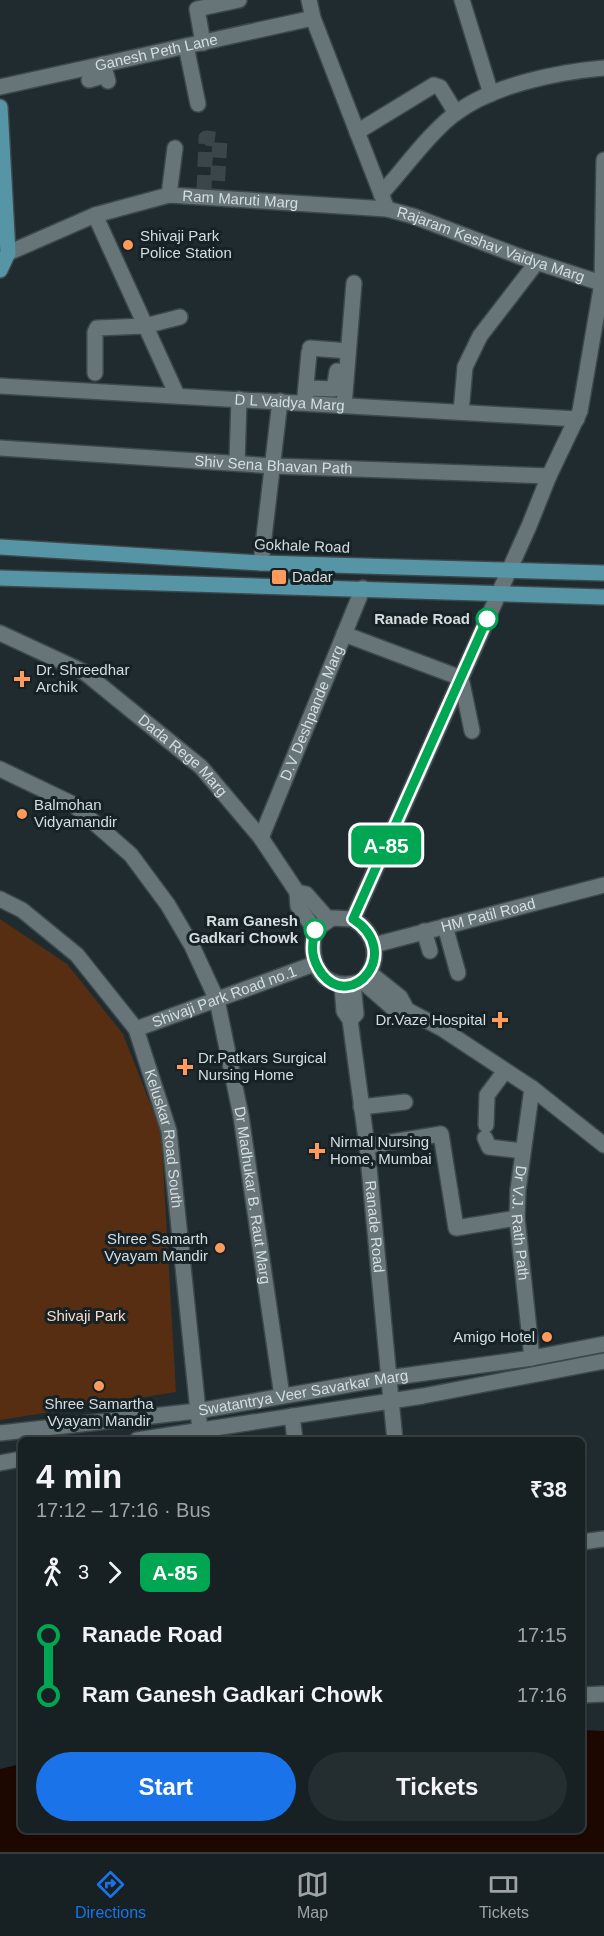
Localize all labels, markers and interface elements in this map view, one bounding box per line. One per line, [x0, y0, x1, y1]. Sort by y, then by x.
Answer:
street label: Ganesh Peth Lane [93, 30, 219, 74]
street label: Ram Maruti Marg [182, 187, 299, 211]
street label: Rajaram Keshav Vaidya Marg [395, 203, 587, 285]
place label: Shivaji Park Police Station [140, 227, 232, 261]
marker: Shivaji Park Police Station [121, 238, 135, 252]
street label: D L Vaidya Marg [234, 390, 345, 414]
street label: Shiv Sena Bhavan Path [194, 452, 353, 477]
street label: Gokhale Road [254, 535, 350, 556]
marker: Dadar [270, 568, 288, 586]
place label: Dadar [292, 568, 333, 585]
marker: Ranade Road [476, 608, 498, 630]
place label: Ranade Road [374, 610, 470, 627]
street label: D.V Deshpande Marg [276, 643, 347, 783]
place label: Dr. Shreedhar Archik [36, 661, 129, 695]
marker: Dr. Shreedhar Archik [13, 670, 31, 688]
street label: Dada Rege Marg [135, 711, 231, 800]
place label: Balmohan Vidyamandir [34, 796, 117, 830]
marker: Balmohan Vidyamandir [15, 807, 29, 821]
line badge: A-85 [344, 826, 428, 864]
text: A-85 [363, 834, 409, 857]
street label: HM Patil Road [439, 894, 537, 935]
place label: Ram Ganesh Gadkari Chowk [189, 912, 299, 946]
marker: Ram Ganesh Gadkari Chowk [304, 919, 326, 941]
street label: Shivaji Park Road no.1 [149, 962, 299, 1030]
place label: Dr.Vaze Hospital [375, 1011, 486, 1028]
marker: Dr.Vaze Hospital [491, 1011, 509, 1029]
place label: Dr.Patkars Surgical Nursing Home [198, 1049, 326, 1083]
marker: Dr.Patkars Surgical Nursing Home [176, 1058, 194, 1076]
street label: Keluskar Road South [142, 1067, 186, 1209]
street label: Dr Madhukar B. Raut Marg [231, 1105, 275, 1285]
place label: Nirmal Nursing Home, Mumbai [330, 1133, 432, 1167]
marker: Nirmal Nursing Home, Mumbai [308, 1142, 326, 1160]
street label: Dr V.J. Rath Path [509, 1164, 533, 1281]
street label: Ranade Road [362, 1180, 388, 1273]
place label: Shree Samarth Vyayam Mandir [104, 1230, 208, 1264]
marker: Shree Samarth Vyayam Mandir [213, 1241, 227, 1255]
park label: Shivaji Park [46, 1307, 126, 1324]
place label: Amigo Hotel [453, 1328, 535, 1345]
marker: Amigo Hotel [540, 1330, 554, 1344]
street label: Swatantrya Veer Savarkar Marg [197, 1366, 409, 1419]
marker: Shree Samartha Vyayam Mandir [92, 1379, 106, 1393]
place label: Shree Samartha Vyayam Mandir [44, 1395, 154, 1429]
text: 4 min [36, 1458, 122, 1495]
text: ₹38 [530, 1477, 567, 1502]
text: 17:12 – 17:16 · Bus [36, 1499, 211, 1521]
icon: walk [36, 1556, 69, 1589]
icon: forward [98, 1556, 131, 1589]
text: 3 [78, 1561, 89, 1583]
text: A-85 [152, 1561, 198, 1584]
text: Ranade Road [82, 1622, 223, 1647]
text: 17:15 [517, 1624, 567, 1646]
text: Ram Ganesh Gadkari Chowk [82, 1682, 383, 1707]
text: 17:16 [517, 1684, 567, 1706]
button: Start [36, 1752, 296, 1821]
button: Tickets [308, 1752, 567, 1821]
tab: Directions [75, 1868, 146, 1922]
tab: Map [296, 1868, 329, 1922]
tab: Tickets [479, 1868, 529, 1922]

